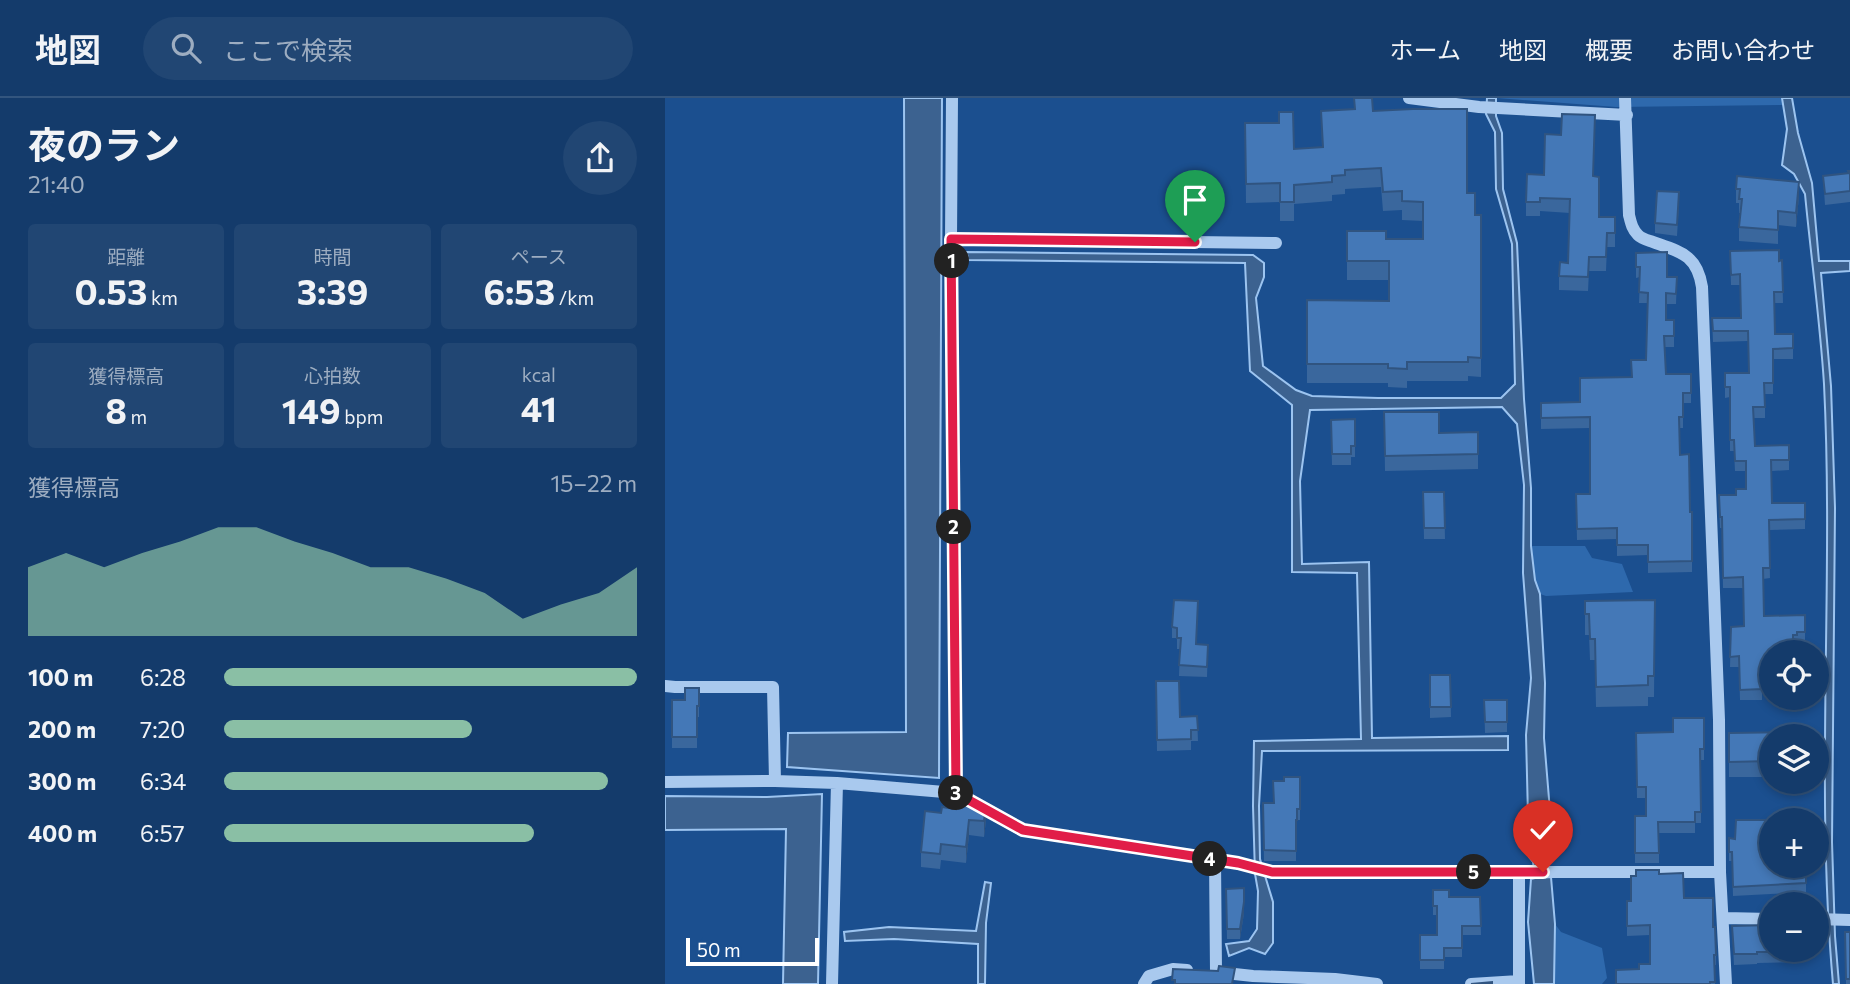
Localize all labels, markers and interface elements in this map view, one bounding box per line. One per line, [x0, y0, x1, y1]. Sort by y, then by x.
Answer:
search box [143, 17, 633, 80]
text: 地図 [35, 28, 101, 69]
icon: search [167, 29, 205, 67]
text: ここで検索 [223, 34, 353, 65]
text: ホーム [1390, 35, 1461, 64]
text: 地図 [1499, 35, 1547, 64]
text: 概要 [1585, 35, 1633, 64]
text: お問い合わせ [1671, 35, 1815, 64]
text: 夜のラン [28, 120, 180, 167]
button: share [563, 121, 637, 195]
text: 21:40 [28, 170, 85, 198]
pin [1165, 170, 1225, 242]
icon: arrive [1176, 181, 1214, 219]
pin: 1 [935, 244, 969, 278]
text: 距離 [107, 245, 145, 268]
text: 時間 [313, 245, 352, 268]
text: ペース [511, 245, 567, 268]
text: 1 [947, 249, 956, 272]
text: 0.53 [74, 269, 147, 312]
text: 3:39 [297, 269, 368, 312]
text: 6:53 [484, 269, 555, 312]
text: km [147, 286, 178, 309]
text: /km [555, 286, 594, 309]
text: kcal [522, 363, 556, 386]
text: 獲得標高 [88, 364, 164, 387]
text: 心拍数 [304, 364, 361, 387]
text: 41 [521, 386, 557, 429]
text: 8 [105, 388, 127, 431]
text: 149 [282, 388, 341, 431]
text: m [127, 405, 147, 428]
text: bpm [341, 405, 383, 428]
text: 15–22 m [550, 469, 637, 497]
text: 獲得標高 [28, 473, 120, 501]
pin: 2 [937, 510, 971, 544]
text: 2 [948, 515, 959, 538]
map controls [1759, 640, 1829, 962]
button: locate [1759, 640, 1829, 710]
text: 100 m [28, 663, 93, 691]
text: 6:28 [140, 663, 186, 691]
text: 200 m [28, 715, 96, 743]
text: 7:20 [140, 715, 185, 743]
button: layers [1759, 724, 1829, 794]
text: 300 m [28, 767, 96, 795]
text: 6:34 [140, 767, 186, 795]
pin: 3 [939, 776, 973, 810]
text: 3 [950, 781, 961, 804]
pin [1513, 800, 1573, 872]
button: + [1759, 808, 1829, 878]
icon: check [1524, 811, 1562, 849]
text: 400 m [28, 819, 97, 847]
text: 6:57 [140, 819, 185, 847]
pin: 4 [1193, 842, 1227, 876]
text: 4 [1204, 847, 1215, 870]
pin: 5 [1457, 854, 1491, 890]
text: 5 [1468, 860, 1479, 883]
button: − [1759, 892, 1829, 962]
scale bar [686, 935, 819, 967]
text: 50 m [697, 938, 741, 961]

